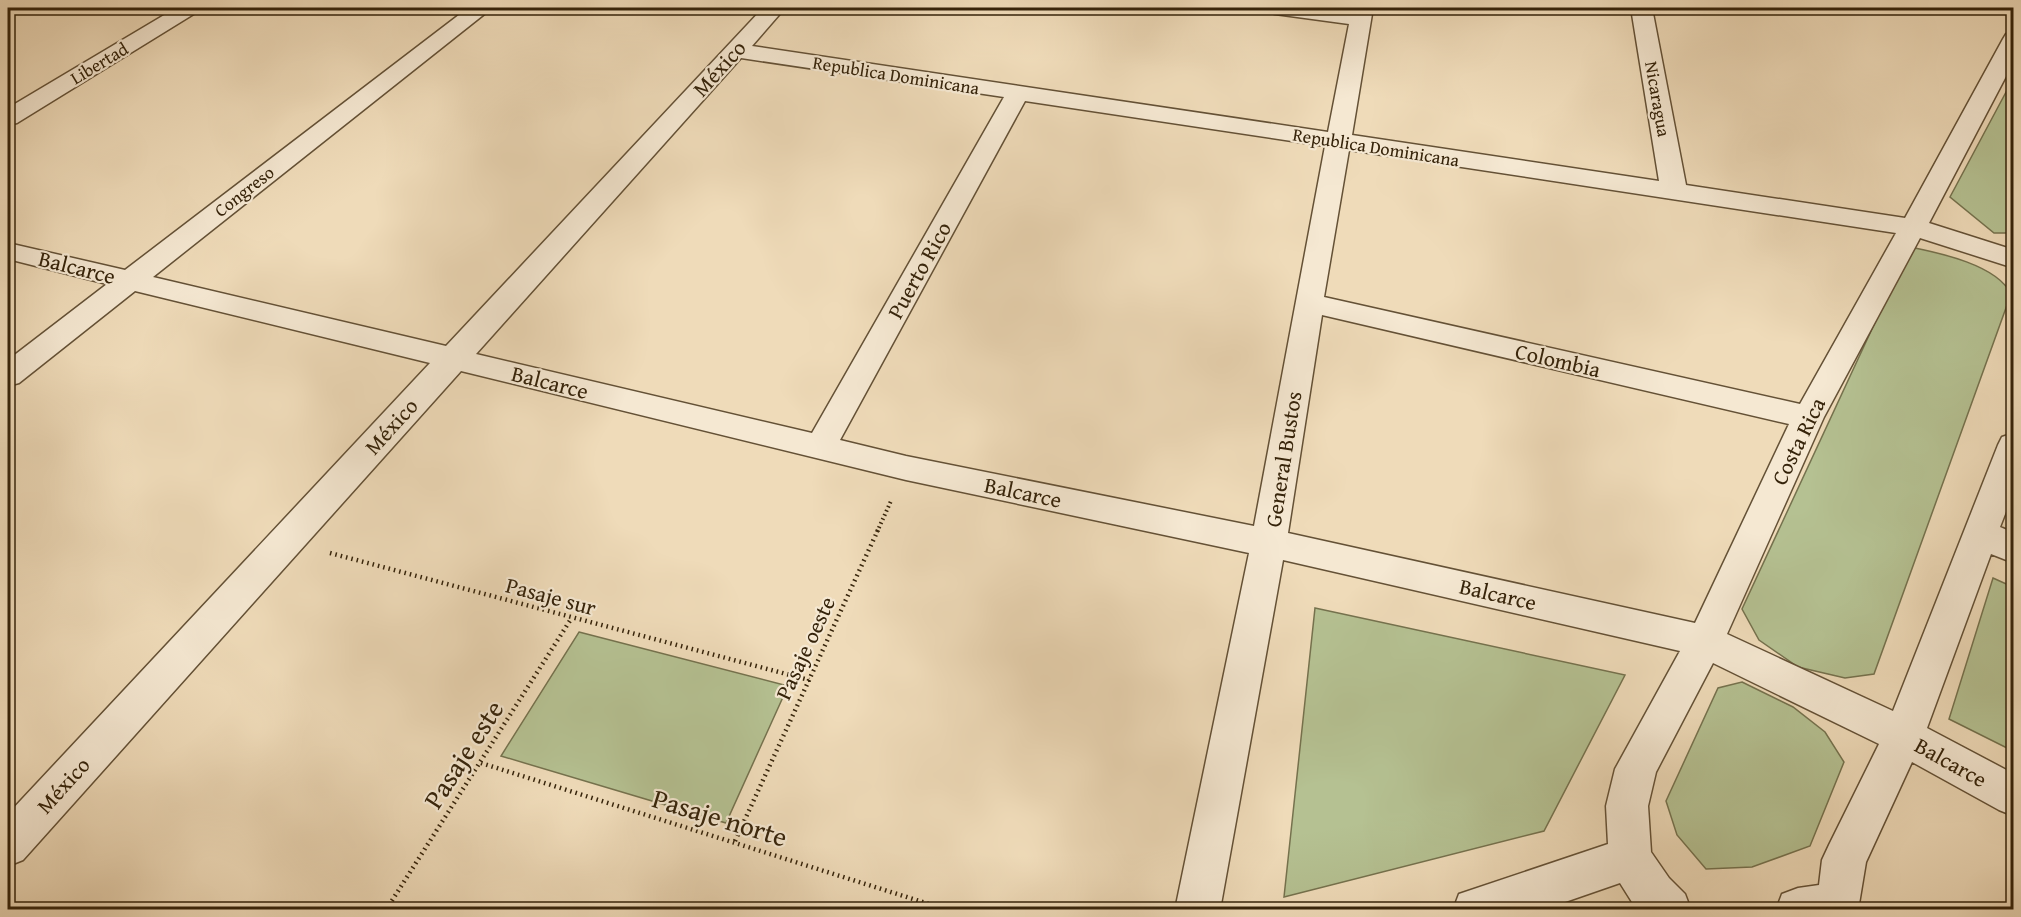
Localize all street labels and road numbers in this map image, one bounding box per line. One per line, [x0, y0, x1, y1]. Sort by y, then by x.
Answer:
street label: México [685, 32, 753, 104]
street label: Libertad [65, 35, 133, 91]
street label: Republica Dominicana [811, 49, 982, 102]
street label: Nicaragua [1638, 59, 1678, 139]
street label: Republica Dominicana [1291, 121, 1462, 174]
street label: Congreso [208, 159, 280, 223]
street label: Puerto Rico [879, 216, 959, 324]
street label: Balcarce [35, 242, 119, 292]
street label: Colombia [1512, 335, 1604, 385]
street label: Balcarce [508, 357, 592, 407]
street label: General Bustos [1256, 389, 1310, 529]
street label: México [357, 390, 425, 462]
street label: Costa Rica [1763, 391, 1833, 490]
street label: Balcarce [982, 468, 1064, 516]
street label: Pasaje sur [502, 569, 600, 623]
street label: Balcarce [1456, 570, 1540, 618]
street label: Pasaje oeste [767, 591, 843, 705]
street label: Pasaje este [413, 692, 513, 816]
street label: Balcarce [1909, 729, 1993, 795]
street label: México [29, 749, 97, 821]
street label: Pasaje norte [648, 778, 792, 856]

